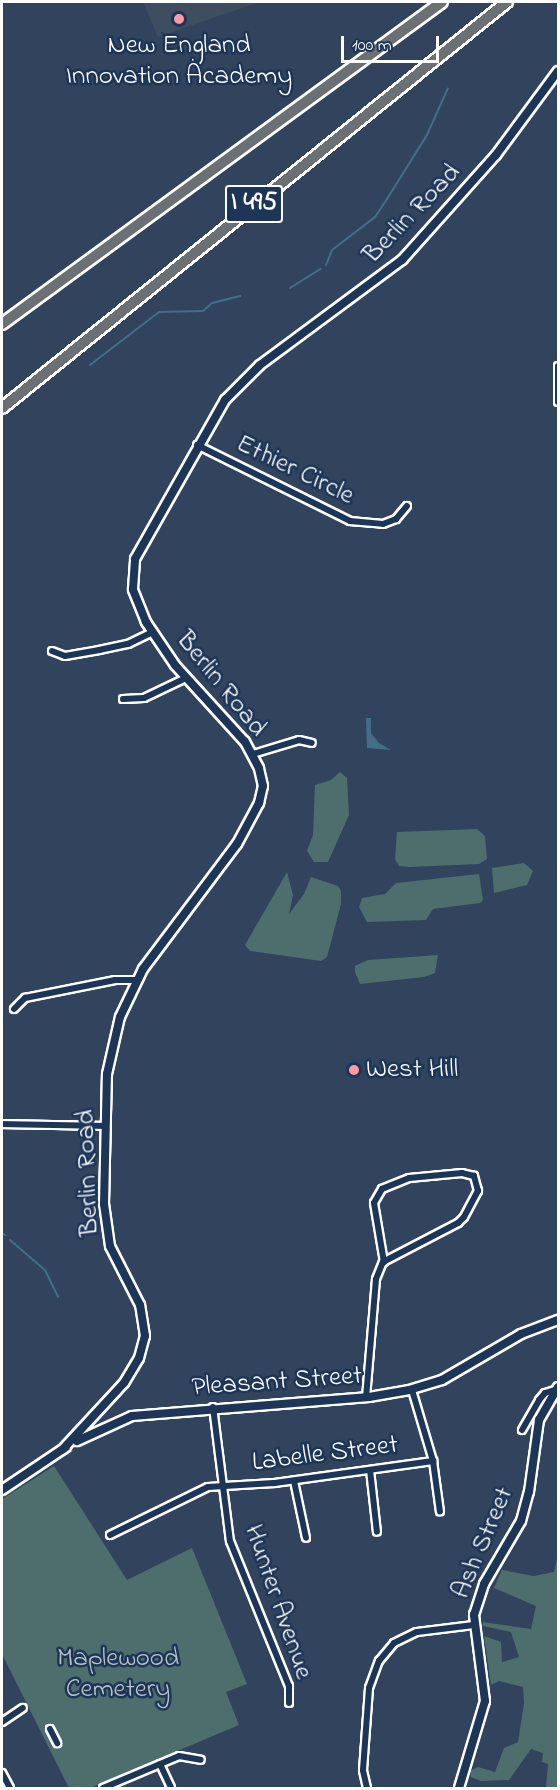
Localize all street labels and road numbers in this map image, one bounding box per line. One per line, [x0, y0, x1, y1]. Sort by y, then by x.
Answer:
street label: Berlin Road [356, 157, 468, 271]
road number: I 495 [224, 181, 284, 227]
street label: Ethier Circle [231, 428, 359, 512]
street label: Berlin Road [169, 625, 273, 743]
street label: Berlin Road [70, 1109, 106, 1237]
street label: Pleasant Street [191, 1360, 363, 1404]
street label: Labelle Street [250, 1429, 400, 1479]
street label: Ash Street [445, 1482, 521, 1604]
street label: Hunter Avenue [236, 1520, 320, 1684]

